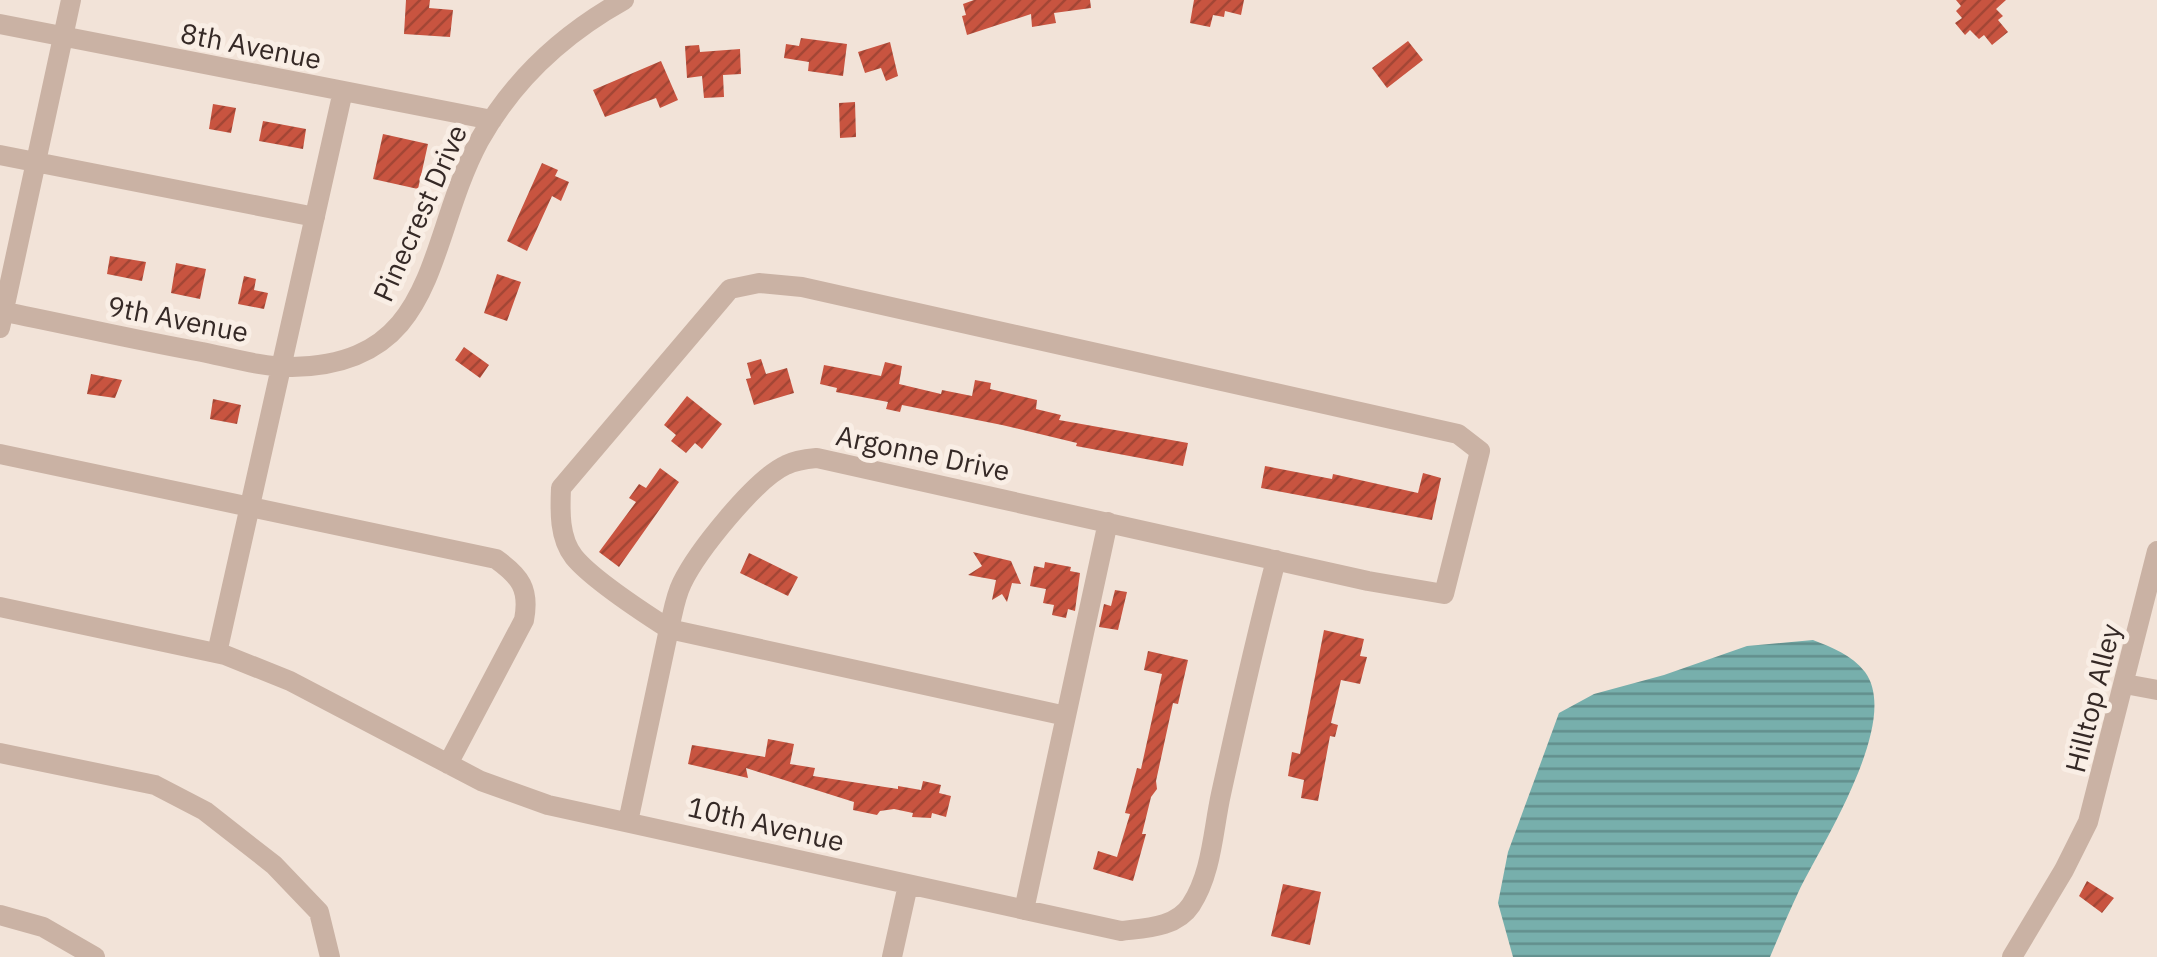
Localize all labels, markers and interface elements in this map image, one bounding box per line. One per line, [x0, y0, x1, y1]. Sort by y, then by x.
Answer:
street label: 8th Avenue [178, 14, 325, 77]
street label: Pinecrest Drive [364, 119, 475, 307]
street label: 9th Avenue [105, 287, 252, 350]
street label: Argonne Drive [833, 416, 1013, 489]
street label: Hilltop Alley [2056, 620, 2129, 776]
street label: 10th Avenue [684, 788, 848, 859]

